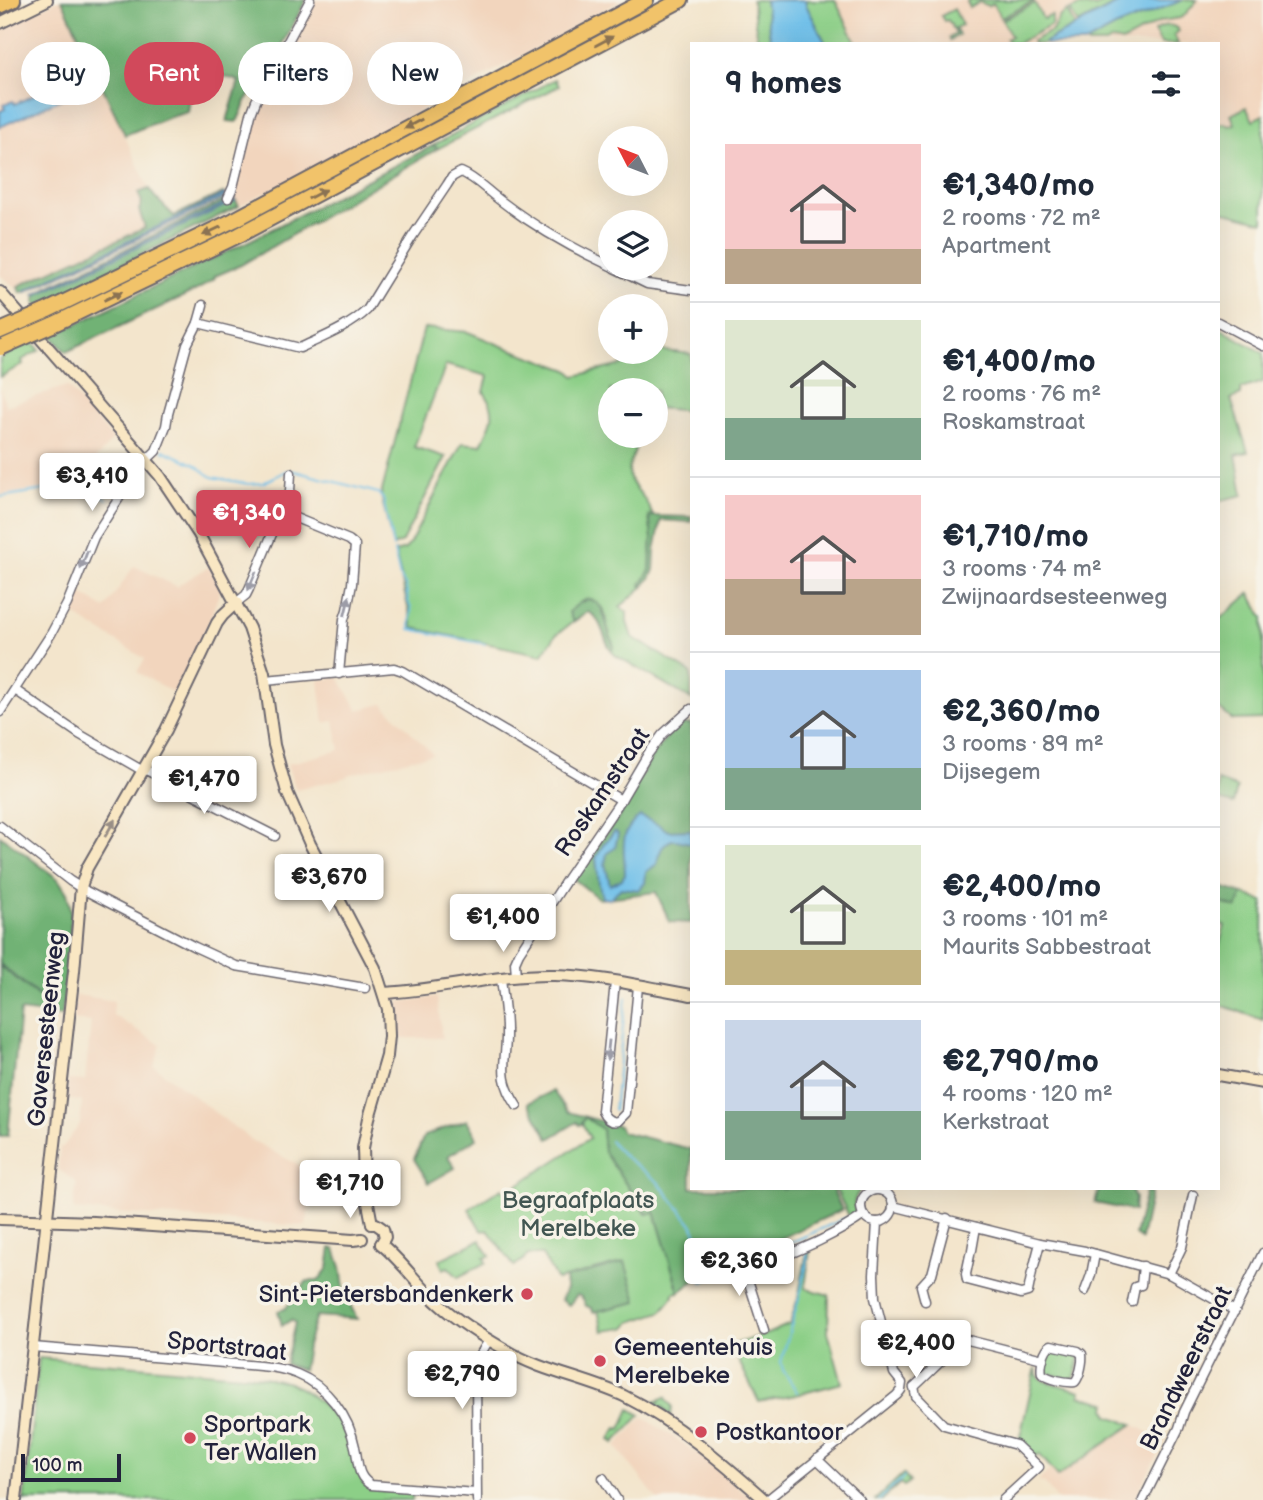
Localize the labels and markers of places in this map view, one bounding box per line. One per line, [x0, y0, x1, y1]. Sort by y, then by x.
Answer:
pin: €3,410 [35, 454, 149, 513]
pin: €1,340 [192, 490, 306, 550]
pin: €1,470 [147, 756, 261, 816]
pin: €3,670 [272, 855, 386, 914]
pin: €1,400 [446, 894, 560, 954]
pin: €1,710 [293, 1160, 407, 1220]
pin: €2,360 [682, 1238, 796, 1298]
place label: Sint-Pietersbandenkerk [259, 1280, 513, 1309]
marker: Sint-Pietersbandenkerk [519, 1286, 535, 1302]
pin: €2,400 [859, 1320, 973, 1380]
place label: Gemeentehuis Merelbeke [614, 1333, 773, 1390]
pin: €2,790 [405, 1352, 519, 1411]
marker: Gemeentehuis Merelbeke [592, 1353, 608, 1369]
place label: Sportpark Ter Wallen [204, 1410, 317, 1467]
place label: Postkantoor [715, 1418, 843, 1447]
marker: Postkantoor [693, 1424, 709, 1440]
marker: Sportpark Ter Wallen [182, 1430, 198, 1446]

